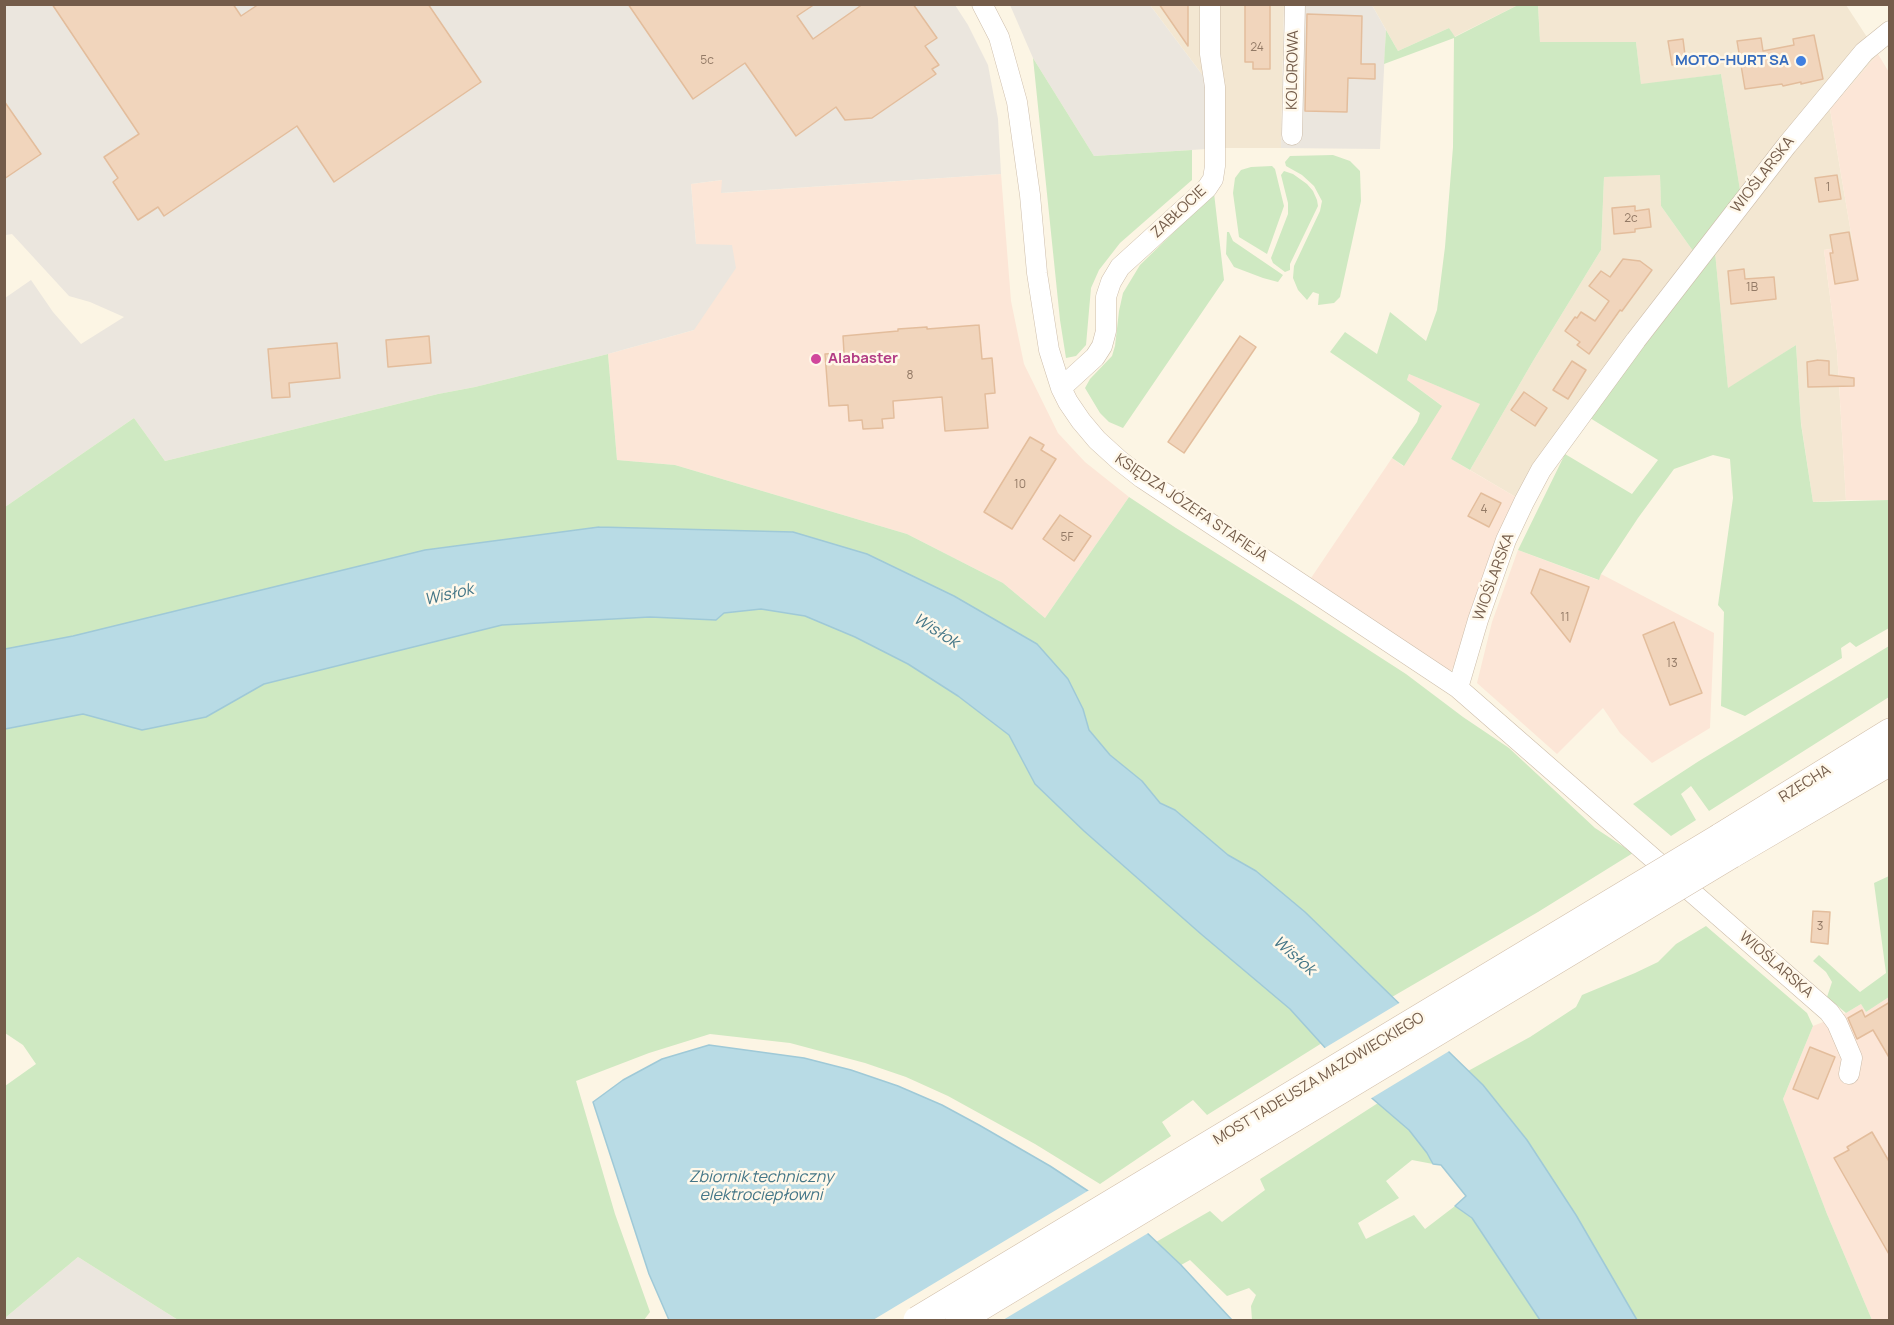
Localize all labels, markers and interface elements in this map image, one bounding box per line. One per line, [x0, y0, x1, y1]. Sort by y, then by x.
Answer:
street label: KOLOROWA [1283, 30, 1303, 110]
house number: 24 [1250, 41, 1264, 55]
place label: MOTO-HURT SA [1675, 52, 1789, 70]
house number: 5c [700, 54, 714, 68]
marker: MOTO-HURT SA [1794, 54, 1808, 68]
street label: WIOŚLARSKA [1728, 133, 1798, 217]
house number: 1 [1826, 181, 1830, 195]
street label: ZABŁOCIE [1148, 182, 1210, 242]
house number: 2c [1624, 212, 1638, 226]
house number: 1B [1746, 281, 1758, 295]
place label: Alabaster [828, 350, 898, 368]
marker: Alabaster [809, 352, 823, 366]
house number: 8 [907, 369, 913, 383]
street label: KSIĘDZA JÓZEFA STAFIEJA [1111, 450, 1271, 566]
house number: 10 [1014, 478, 1026, 492]
house number: 4 [1480, 503, 1488, 517]
house number: 5F [1061, 531, 1073, 545]
street label: WIOŚLARSKA [1470, 531, 1518, 623]
water label: Wisłok [423, 580, 475, 610]
water label: Wisłok [910, 610, 962, 652]
house number: 11 [1560, 611, 1570, 625]
house number: 13 [1666, 657, 1678, 671]
street label: RZECHA [1776, 761, 1834, 807]
house number: 3 [1817, 920, 1823, 934]
street label: WIOŚLARSKA [1735, 928, 1817, 1002]
water label: Wisłok [1269, 932, 1319, 980]
street label: MOST TADEUSZA MAZOWIECKIEGO [1210, 1009, 1428, 1149]
water label: Zbiornik techniczny elektrociepłowni [689, 1168, 833, 1206]

